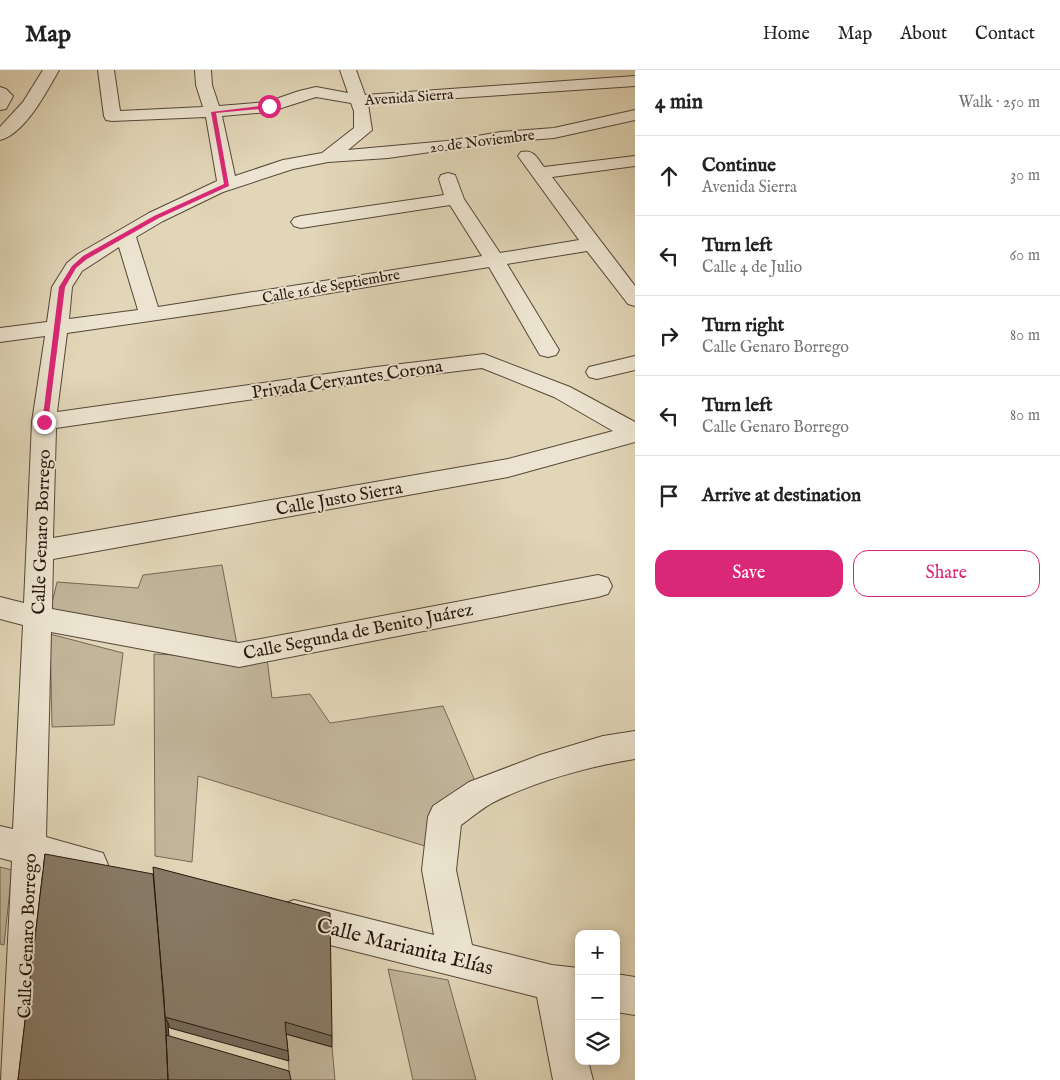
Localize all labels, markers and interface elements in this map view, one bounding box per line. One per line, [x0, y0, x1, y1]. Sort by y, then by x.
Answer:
text: Map [25, 19, 71, 50]
text: Home [763, 23, 810, 46]
text: Map [838, 23, 872, 46]
text: About [900, 23, 947, 46]
text: Contact [975, 23, 1035, 46]
street label: Avenida Sierra [363, 85, 455, 110]
text: 4 min [655, 89, 703, 116]
text: Walk · 250 m [958, 93, 1040, 113]
route start [258, 95, 281, 118]
street label: 20 de Noviembre [428, 126, 536, 157]
text: Continue [702, 154, 776, 178]
icon: ahead [655, 162, 683, 190]
text: 30 m [1010, 166, 1040, 186]
text: Avenida Sierra [702, 178, 797, 198]
text: Turn left [702, 234, 773, 258]
icon: left [655, 242, 683, 270]
text: 60 m [1010, 246, 1040, 266]
text: Calle 4 de Julio [702, 258, 802, 278]
street label: Calle 16 de Septiembre [261, 265, 402, 308]
text: Turn right [702, 314, 784, 338]
icon: right [655, 322, 683, 350]
text: 80 m [1010, 326, 1040, 346]
text: Calle Genaro Borrego [702, 338, 849, 358]
street label: Privada Cervantes Corona [250, 356, 444, 405]
text: Turn left [702, 394, 773, 418]
icon: left [655, 402, 683, 430]
text: 80 m [1010, 406, 1040, 426]
route end [33, 411, 56, 434]
text: Calle Genaro Borrego [702, 418, 849, 438]
street label: Calle Genaro Borrego [28, 449, 57, 615]
street label: Calle Justo Sierra [274, 477, 405, 522]
icon: arrive [655, 482, 683, 510]
text: Arrive at destination [702, 484, 861, 508]
button: Save [655, 550, 843, 597]
button: Share [853, 550, 1040, 597]
street label: Calle Segunda de Benito Juárez [242, 599, 475, 666]
street label: Calle Genaro Borrego [14, 853, 43, 1019]
street label: Calle Marianita Elías [314, 912, 496, 982]
map controls [575, 930, 620, 1065]
button: + [575, 930, 620, 975]
button: − [575, 975, 620, 1020]
button: layers [575, 1020, 620, 1065]

